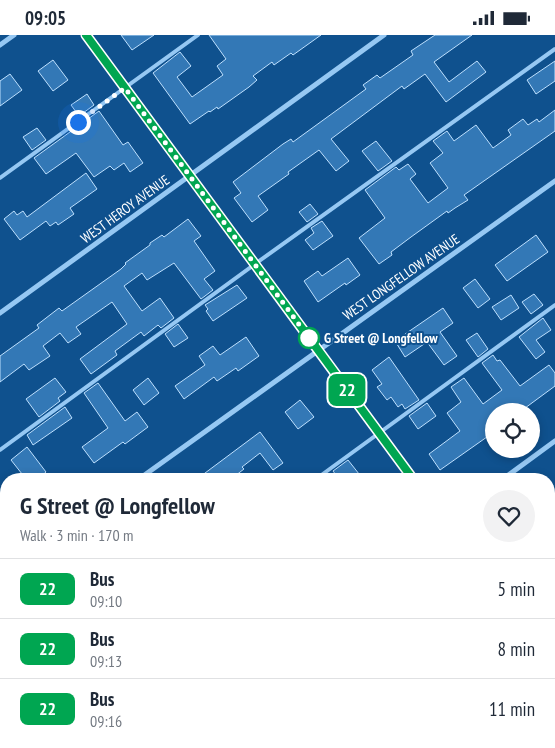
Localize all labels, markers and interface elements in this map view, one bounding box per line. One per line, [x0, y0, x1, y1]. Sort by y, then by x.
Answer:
text: 09:05 [25, 6, 66, 30]
your location [66, 110, 91, 135]
street label: WEST HEROY AVENUE [77, 171, 173, 247]
street label: WEST LONGFELLOW AVENUE [339, 230, 463, 324]
marker: G Street @ Longfellow [298, 327, 320, 349]
place label: G Street @ Longfellow [324, 329, 438, 347]
line badge: 22 [324, 374, 370, 406]
text: 22 [338, 378, 356, 401]
map controls [485, 403, 540, 458]
button: locate [485, 403, 540, 458]
text: G Street @ Longfellow [20, 490, 215, 521]
button: heart [483, 490, 535, 542]
text: Walk · 3 min · 170 m [20, 525, 133, 545]
text: Bus [90, 567, 114, 591]
text: 22 [39, 577, 56, 600]
text: 5 min [498, 577, 535, 601]
text: 09:10 [90, 591, 122, 611]
text: Bus [90, 627, 114, 651]
text: 22 [39, 637, 56, 660]
text: 8 min [498, 637, 535, 661]
text: 09:13 [90, 651, 122, 671]
text: Bus [90, 687, 114, 711]
text: 22 [39, 697, 56, 720]
text: 11 min [489, 697, 535, 721]
text: 09:16 [90, 711, 122, 731]

